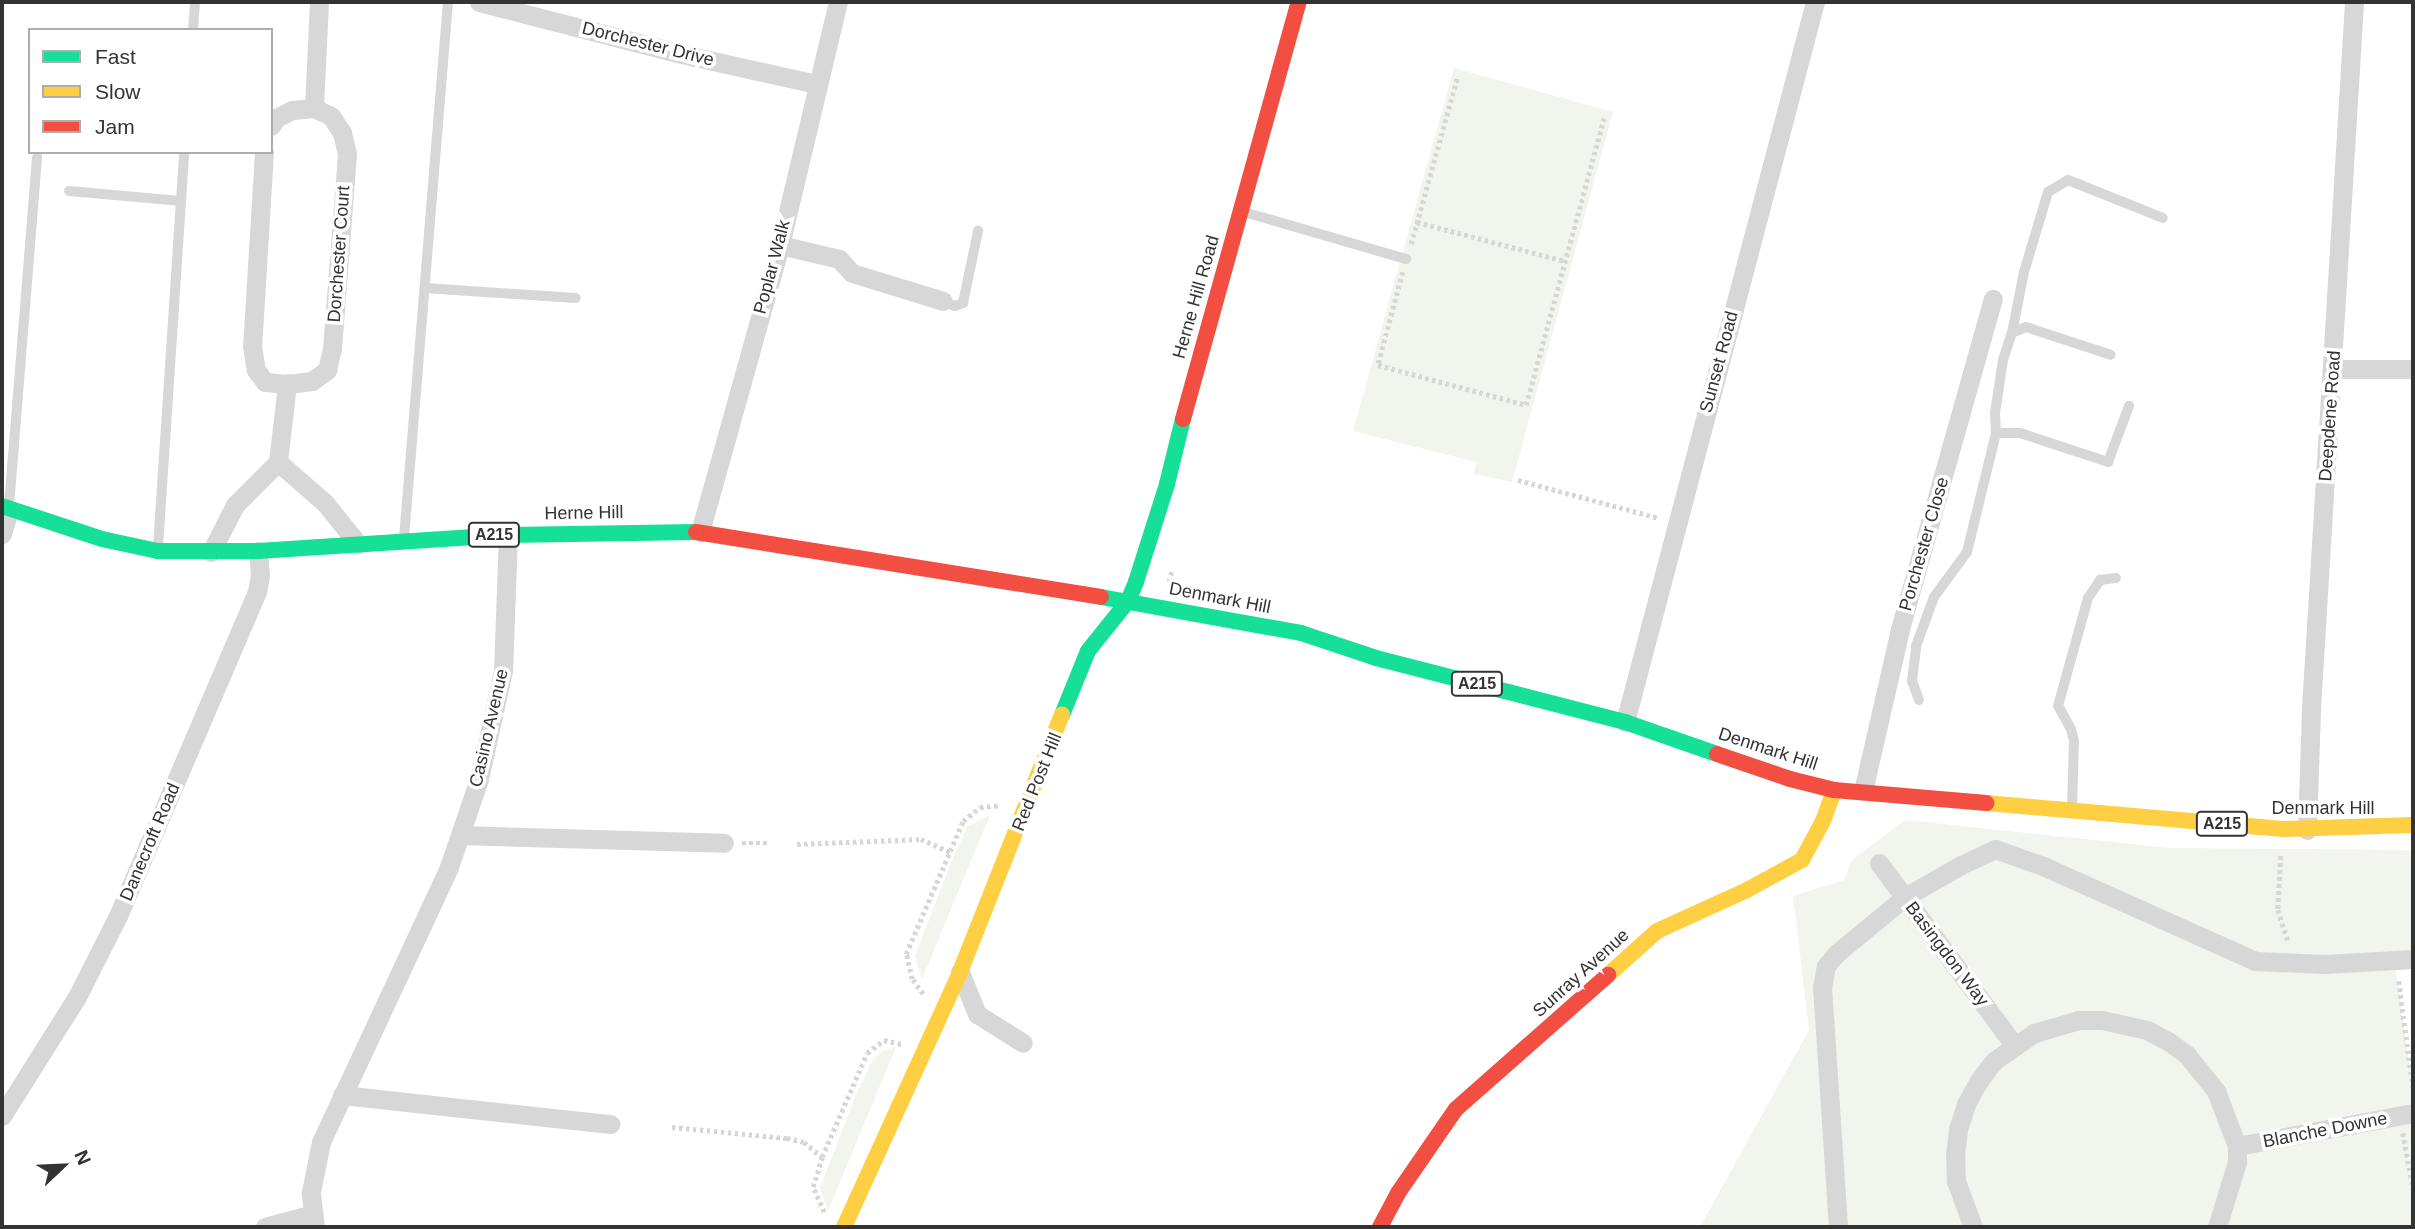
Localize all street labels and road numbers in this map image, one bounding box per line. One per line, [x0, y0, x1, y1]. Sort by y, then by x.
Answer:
street label: Dorchester Drive [580, 17, 716, 71]
street label: Dorchester Court [323, 185, 355, 323]
street label: Poplar Walk [749, 218, 795, 316]
street label: Herne Hill Road [1168, 233, 1224, 361]
street label: Sunset Road [1695, 309, 1743, 415]
street label: Deepdene Road [2315, 350, 2345, 482]
street label: Porchester Close [1895, 475, 1953, 613]
street label: Herne Hill [544, 502, 624, 524]
road number: A215 [468, 522, 520, 548]
street label: Denmark Hill [1167, 578, 1273, 618]
street label: Casino Avenue [465, 666, 513, 790]
road number: A215 [1451, 671, 1503, 696]
street label: Denmark Hill [1716, 723, 1820, 775]
street label: Red Post Hill [1008, 730, 1066, 834]
street label: Danecroft Road [115, 780, 185, 904]
street label: Denmark Hill [2271, 797, 2375, 819]
road number: A215 [2196, 811, 2248, 836]
street label: Basingdon Way [1901, 897, 1993, 1011]
street label: Sunray Avenue [1528, 924, 1634, 1022]
street label: Blanche Downe [2261, 1107, 2389, 1153]

